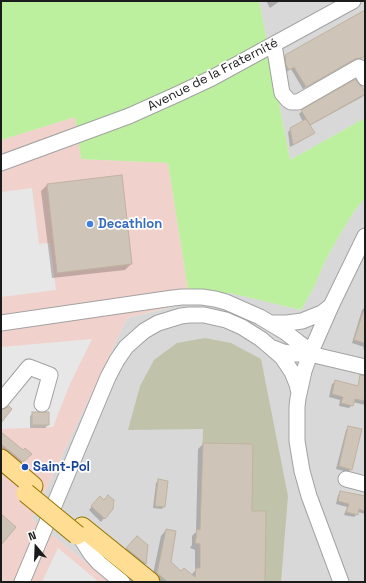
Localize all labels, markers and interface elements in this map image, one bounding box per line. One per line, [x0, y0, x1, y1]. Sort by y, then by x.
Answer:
street label: Avenue de la Fraternité [145, 35, 281, 115]
place label: Decathlon [98, 216, 162, 232]
marker: Decathlon [85, 219, 95, 229]
place label: Saint-Pol [33, 459, 90, 475]
marker: Saint-Pol [20, 462, 30, 472]
north arrow [16, 527, 56, 567]
text: N [26, 528, 38, 543]

